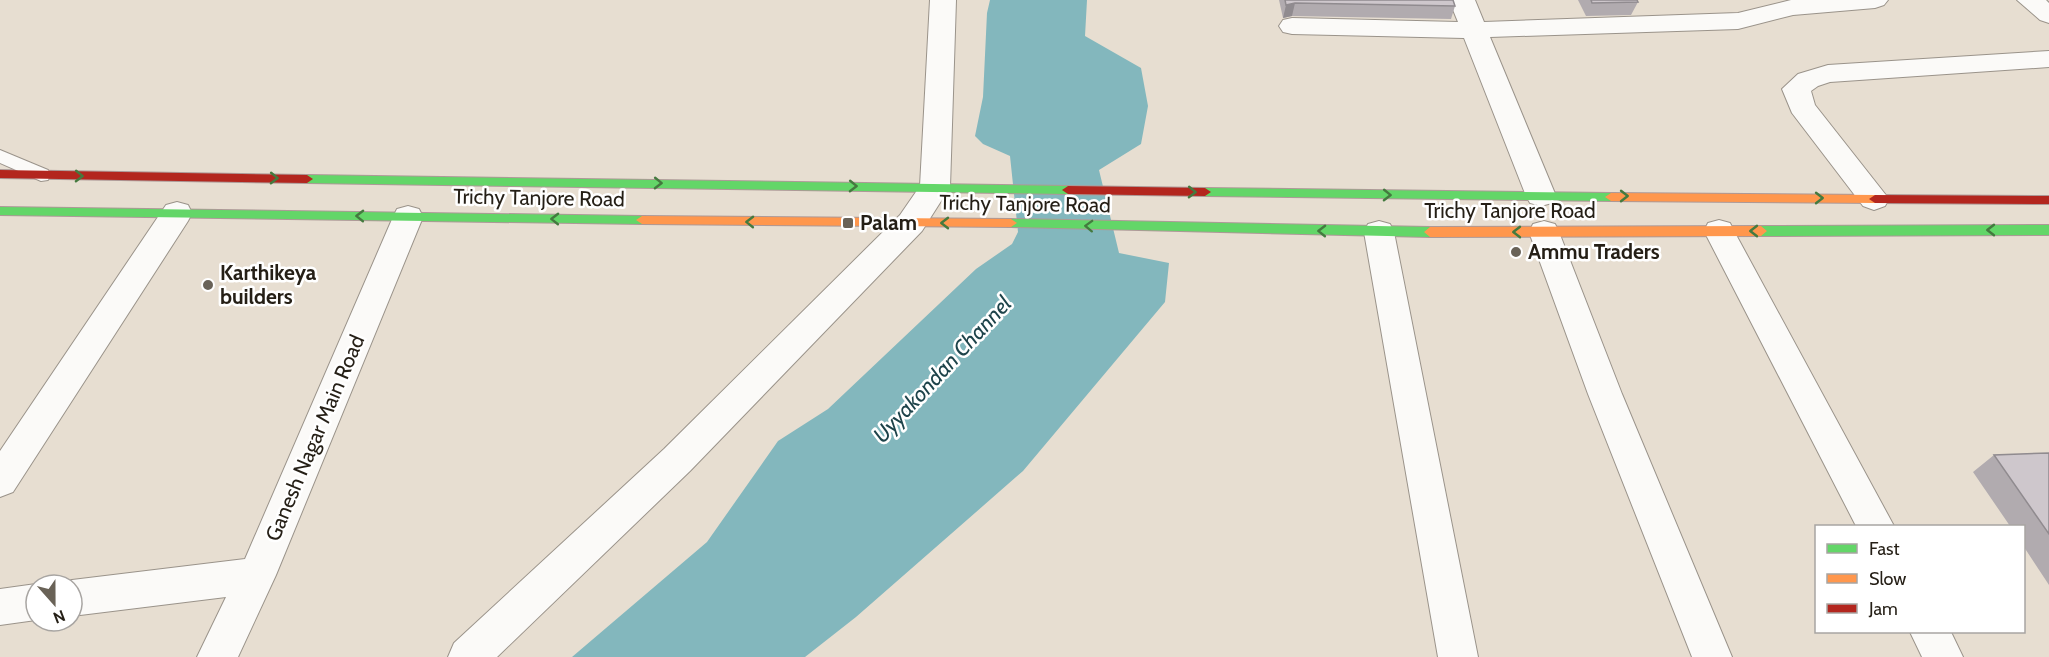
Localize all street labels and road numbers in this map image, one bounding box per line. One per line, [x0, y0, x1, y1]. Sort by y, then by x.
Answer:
street label: Trichy Tanjore Road [453, 184, 625, 212]
street label: Trichy Tanjore Road [939, 190, 1111, 218]
street label: Trichy Tanjore Road [1424, 198, 1596, 224]
street label: Ganesh Nagar Main Road [260, 331, 369, 545]

